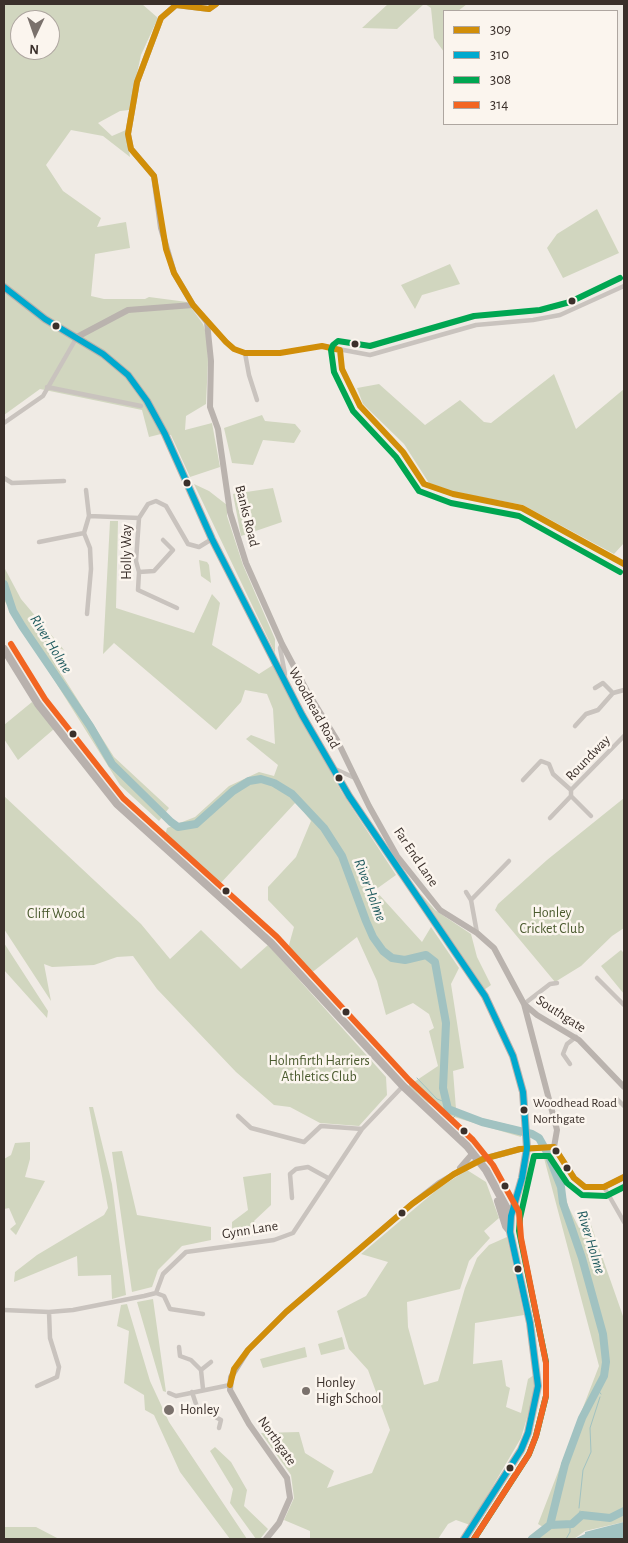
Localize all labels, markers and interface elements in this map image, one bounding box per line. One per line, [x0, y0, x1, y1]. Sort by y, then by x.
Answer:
north arrow [10, 10, 60, 60]
legend [443, 10, 618, 125]
text: 309 [490, 22, 511, 37]
text: N [29, 42, 40, 56]
text: 310 [490, 47, 509, 62]
text: 308 [490, 72, 511, 87]
text: 314 [490, 97, 509, 112]
unlabelled marker [567, 296, 577, 306]
unlabelled marker [51, 321, 61, 331]
unlabelled marker [350, 339, 360, 349]
unlabelled marker [182, 478, 192, 488]
street label: Banks Road [231, 484, 263, 548]
street label: Holly Way [119, 524, 135, 580]
water label: River Holme [26, 611, 76, 677]
street label: Woodhead Road [285, 664, 343, 752]
unlabelled marker [68, 729, 78, 739]
street label: Roundway [562, 732, 614, 784]
unlabelled marker [334, 773, 344, 783]
street label: Far End Lane [390, 824, 442, 890]
water label: River Holme [350, 856, 390, 924]
unlabelled marker [221, 886, 231, 896]
park label: Honley Cricket Club [520, 905, 584, 938]
park label: Cliff Wood [27, 906, 85, 922]
street label: Southgate [533, 992, 589, 1036]
unlabelled marker [341, 1007, 351, 1017]
park label: Holmfirth Harriers Athletics Club [268, 1053, 370, 1086]
place label: Woodhead Road Northgate [533, 1095, 617, 1126]
marker: Woodhead Road Northgate [519, 1105, 529, 1115]
unlabelled marker [459, 1126, 469, 1136]
unlabelled marker [551, 1146, 561, 1156]
unlabelled marker [562, 1163, 572, 1173]
unlabelled marker [500, 1181, 510, 1191]
unlabelled marker [397, 1208, 407, 1218]
water label: River Holme [573, 1208, 609, 1276]
street label: Gynn Lane [221, 1217, 279, 1243]
unlabelled marker [513, 1264, 523, 1274]
place label: Honley High School [316, 1375, 382, 1408]
marker: Honley High School [300, 1385, 312, 1397]
place label: Honley [180, 1402, 219, 1418]
marker: Honley [162, 1403, 176, 1417]
street label: Northgate [254, 1413, 300, 1469]
unlabelled marker [505, 1463, 515, 1473]

